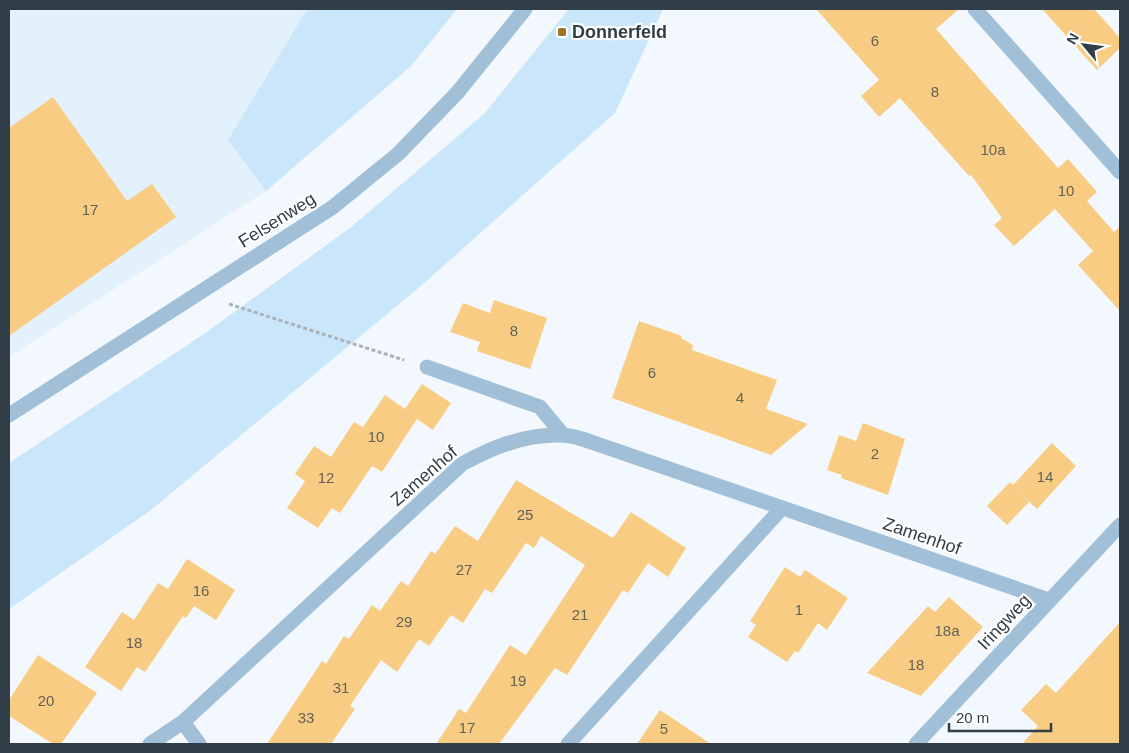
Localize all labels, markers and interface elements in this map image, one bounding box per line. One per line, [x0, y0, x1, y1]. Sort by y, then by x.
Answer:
north arrow [1059, 20, 1109, 70]
place label: Donnerfeld [572, 22, 667, 42]
marker: Donnerfeld [556, 26, 568, 38]
text: N [1063, 30, 1082, 47]
house number: 6 [871, 32, 879, 49]
house number: 8 [931, 83, 939, 100]
house number: 10a [980, 141, 1006, 158]
house number: 10 [1058, 182, 1074, 199]
street label: Felsenweg [235, 188, 319, 252]
house number: 17 [82, 201, 98, 218]
house number: 8 [510, 322, 518, 339]
house number: 6 [648, 364, 656, 381]
house number: 4 [736, 389, 744, 406]
house number: 10 [368, 428, 384, 445]
street label: Zamenhof [387, 441, 462, 510]
house number: 2 [871, 445, 879, 462]
house number: 14 [1037, 468, 1053, 485]
house number: 12 [318, 469, 334, 486]
house number: 25 [517, 506, 533, 523]
street label: Zamenhof [880, 513, 965, 559]
house number: 27 [456, 561, 472, 578]
house number: 16 [193, 582, 209, 599]
street label: Iringweg [973, 590, 1035, 654]
house number: 1 [795, 601, 803, 618]
house number: 21 [572, 606, 588, 623]
house number: 29 [396, 613, 412, 630]
house number: 18a [934, 622, 960, 639]
house number: 18 [126, 634, 142, 651]
house number: 18 [908, 656, 924, 673]
house number: 19 [510, 672, 526, 689]
house number: 31 [333, 679, 349, 696]
house number: 20 [38, 692, 54, 709]
scale bar [949, 700, 1052, 732]
house number: 33 [298, 709, 314, 726]
text: 20 m [956, 709, 989, 726]
house number: 17 [459, 719, 475, 736]
house number: 5 [660, 720, 668, 737]

